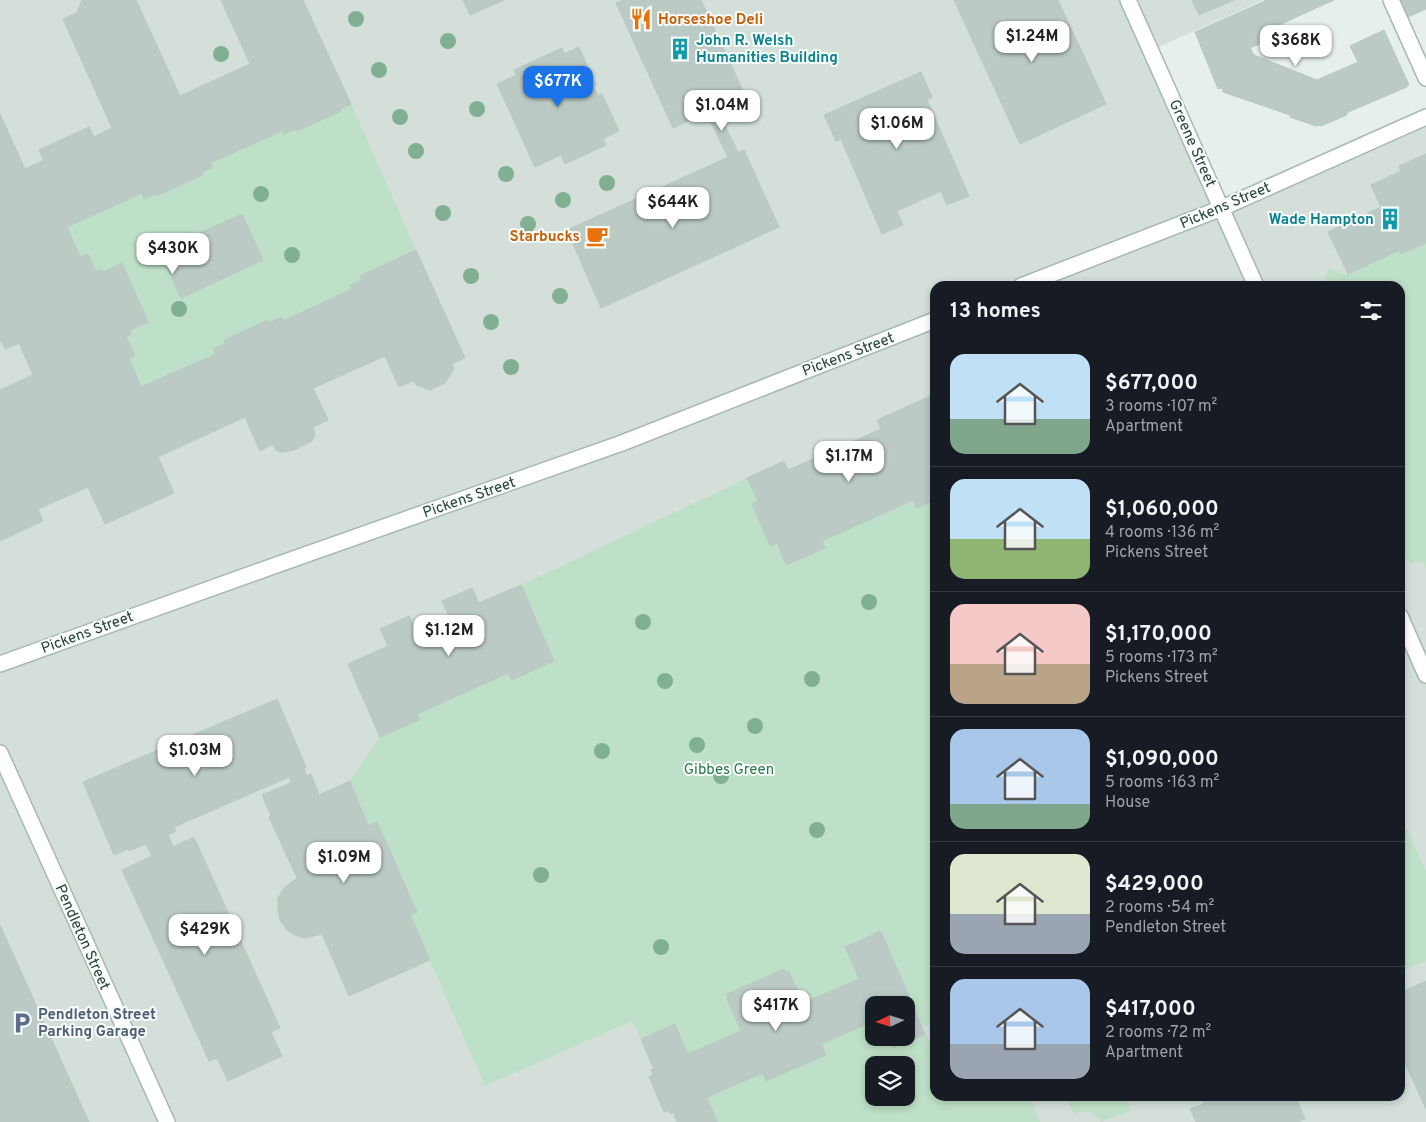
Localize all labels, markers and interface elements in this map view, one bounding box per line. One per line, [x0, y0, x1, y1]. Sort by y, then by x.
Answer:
restaurant icon: Horseshoe Deli [628, 6, 654, 32]
place label: Horseshoe Deli [658, 11, 763, 30]
pin: $1.24M [991, 20, 1073, 63]
pin: $368K [1261, 24, 1331, 67]
text: $1.24M [1005, 27, 1059, 47]
text: $368K [1271, 31, 1321, 51]
place label: John R. Welsh Humanities Building [696, 32, 838, 68]
building icon: John R. Welsh Humanities Building [667, 36, 693, 62]
pin: $677K [523, 66, 593, 108]
text: $677K [534, 72, 582, 92]
pin: $1.04M [681, 90, 763, 132]
text: $1.04M [695, 96, 749, 116]
street label: Greene Street [1164, 97, 1219, 190]
pin: $1.06M [856, 108, 938, 150]
text: $1.06M [870, 114, 924, 134]
street label: Pickens Street [1177, 179, 1274, 234]
pin: $644K [638, 186, 708, 229]
text: $644K [647, 193, 699, 213]
building icon: Wade Hampton [1377, 206, 1403, 232]
place label: Wade Hampton [1269, 211, 1374, 230]
cafe icon: Starbucks [584, 223, 610, 249]
place label: Starbucks [510, 228, 580, 247]
pin: $430K [138, 232, 208, 275]
text: $430K [147, 239, 199, 259]
icon: filters [1357, 297, 1385, 325]
text: 13 homes [950, 298, 1041, 325]
street label: Pickens Street [800, 329, 897, 382]
text: $677,000 [1105, 370, 1198, 397]
icon: home [990, 374, 1050, 434]
text: 3 rooms · 107 m² [1105, 397, 1217, 417]
text: Apartment [1105, 417, 1183, 437]
pin: $1.17M [808, 440, 890, 483]
text: $1.17M [825, 447, 873, 467]
street label: Pickens Street [421, 474, 518, 523]
text: $1,060,000 [1105, 496, 1219, 523]
icon: home [990, 499, 1050, 559]
text: 4 rooms · 136 m² [1105, 523, 1219, 543]
text: Pickens Street [1105, 543, 1208, 563]
street label: Pickens Street [39, 608, 136, 659]
pin: $1.12M [408, 614, 490, 657]
text: $1.12M [424, 621, 474, 641]
text: $1,170,000 [1105, 621, 1212, 648]
icon: home [990, 624, 1050, 684]
text: 5 rooms · 173 m² [1105, 648, 1218, 668]
text: Pickens Street [1105, 668, 1208, 688]
pin: $1.03M [154, 734, 236, 777]
text: $1.03M [168, 741, 222, 761]
text: $1,090,000 [1105, 746, 1219, 773]
icon: home [990, 749, 1050, 809]
park label: Gibbes Green [684, 761, 774, 780]
text: 5 rooms · 163 m² [1105, 773, 1219, 793]
text: House [1105, 793, 1150, 813]
pin: $1.09M [303, 842, 385, 884]
text: $1.09M [317, 848, 371, 868]
text: $429,000 [1105, 871, 1204, 898]
icon: home [990, 874, 1050, 934]
street label: Pendleton Street [50, 882, 113, 993]
text: 2 rooms · 54 m² [1105, 898, 1214, 918]
pin: $429K [170, 914, 240, 956]
text: Pendleton Street [1105, 918, 1226, 938]
text: $429K [180, 920, 230, 940]
pin: $417K [741, 990, 811, 1032]
text: $417K [753, 996, 799, 1016]
north arrow [865, 996, 915, 1046]
map controls [865, 996, 915, 1106]
text: $417,000 [1105, 996, 1196, 1023]
icon: home [990, 999, 1050, 1059]
place label: Pendleton Street Parking Garage [38, 1006, 156, 1042]
parking icon: Pendleton Street Parking Garage [9, 1010, 35, 1036]
text: 2 rooms · 72 m² [1105, 1023, 1211, 1043]
text: Apartment [1105, 1043, 1183, 1063]
button: layers [865, 1056, 915, 1106]

